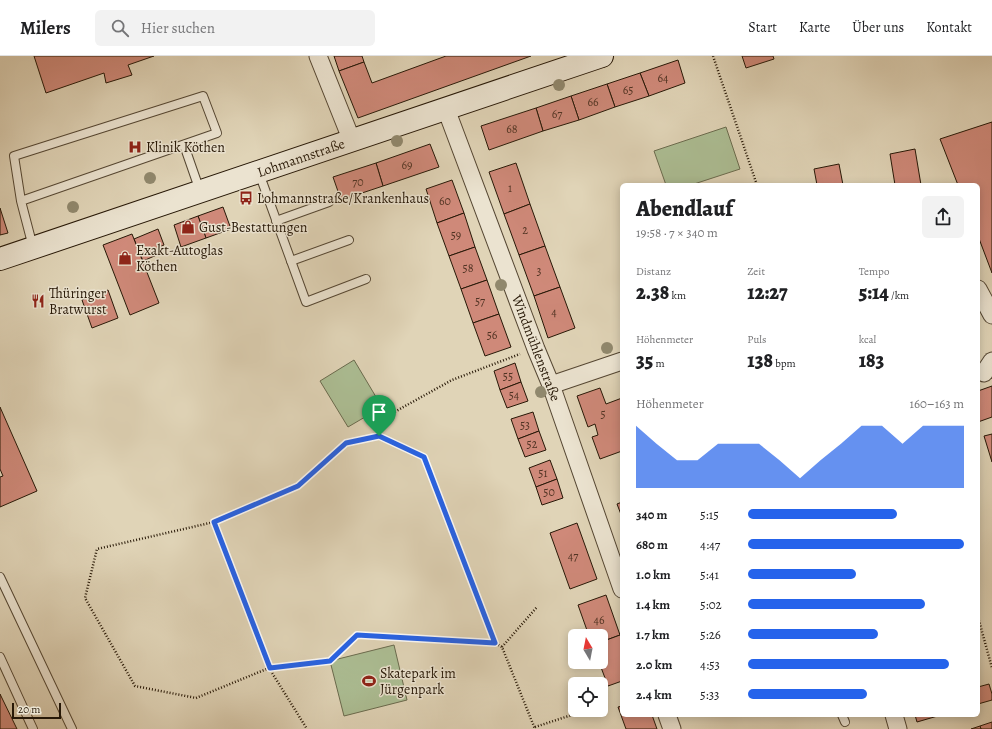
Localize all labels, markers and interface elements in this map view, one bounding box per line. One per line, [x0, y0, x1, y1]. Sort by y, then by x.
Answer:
search box [95, 10, 375, 46]
text: Milers [20, 15, 71, 41]
icon: search [109, 17, 131, 39]
text: Hier suchen [141, 18, 215, 38]
text: Start [748, 18, 777, 37]
text: Karte [799, 18, 830, 37]
text: Über uns [852, 18, 904, 37]
text: Kontakt [926, 18, 972, 37]
house number: 64 [658, 70, 669, 86]
house number: 65 [623, 82, 633, 98]
house number: 66 [587, 94, 599, 110]
house number: 67 [552, 106, 563, 122]
house number: 68 [506, 121, 518, 137]
street label: Lohmannstraße [255, 134, 347, 182]
place label: Klinik Köthen [146, 138, 225, 157]
hospital icon: Klinik Köthen [127, 139, 143, 155]
house number: 69 [401, 157, 413, 173]
house number: 70 [352, 174, 364, 190]
house number: 1 [508, 180, 512, 196]
place label: Lohmannstraße/Krankenhaus [257, 189, 429, 208]
bus stop icon: Lohmannstraße/Krankenhaus [238, 190, 254, 206]
house number: 60 [439, 193, 451, 209]
text: Abendlauf [636, 194, 733, 224]
button: share [922, 196, 964, 238]
place label: Gust-Bestattungen [199, 218, 308, 237]
shop icon: Gust-Bestattungen [180, 219, 196, 235]
house number: 2 [522, 222, 528, 238]
text: 19:58 · 7 × 340 m [636, 224, 718, 241]
house number: 59 [451, 227, 461, 243]
place label: Exakt-Autoglas Köthen [136, 241, 223, 276]
shop icon: Exakt-Autoglas Köthen [117, 250, 133, 266]
house number: 58 [463, 260, 474, 276]
house number: 3 [537, 263, 542, 279]
text: Distanz [636, 264, 671, 279]
text: Zeit [747, 264, 765, 279]
text: Tempo [859, 264, 889, 279]
text: 2.38 [636, 279, 669, 306]
text: 12:27 [747, 279, 788, 306]
text: 5:14 [859, 279, 889, 306]
place label: Thüringer Bratwurst [49, 284, 107, 319]
text: km [669, 288, 686, 303]
text: /km [889, 288, 909, 303]
street label: Windmühlenstraße [507, 291, 565, 404]
restaurant icon: Thüringer Bratwurst [30, 293, 46, 309]
house number: 57 [475, 293, 486, 309]
house number: 4 [551, 304, 557, 320]
house number: 56 [487, 327, 498, 343]
text: Höhenmeter [636, 332, 693, 347]
text: Puls [747, 332, 766, 347]
text: kcal [859, 332, 876, 347]
text: 35 [636, 347, 653, 374]
text: 138 [747, 347, 773, 374]
text: 183 [859, 347, 884, 374]
text: m [653, 356, 665, 371]
text: bpm [773, 356, 796, 371]
house number: 55 [503, 368, 513, 384]
house number: 54 [509, 387, 520, 403]
pin [362, 395, 396, 436]
text: Höhenmeter [636, 395, 704, 412]
text: 160–163 m [909, 395, 964, 412]
icon: arrive [368, 401, 390, 423]
house number: 5 [600, 406, 606, 422]
house number: 53 [520, 417, 530, 433]
house number: 52 [527, 436, 538, 452]
house number: 51 [538, 465, 548, 481]
house number: 50 [543, 484, 555, 500]
text: 340 m [636, 506, 667, 523]
text: 5:15 [700, 506, 719, 523]
text: 680 m [636, 536, 668, 553]
text: 4:47 [700, 536, 720, 553]
house number: 47 [568, 548, 579, 564]
text: 1.0 km [636, 566, 671, 583]
text: 5:41 [700, 566, 719, 583]
text: 1.4 km [636, 596, 670, 613]
text: 5:02 [700, 596, 722, 613]
house number: 46 [594, 612, 605, 628]
text: 1.7 km [636, 626, 670, 643]
text: 5:26 [700, 626, 721, 643]
north arrow [568, 629, 608, 669]
map controls [568, 629, 608, 717]
text: 2.0 km [636, 656, 672, 673]
text: 4:53 [700, 656, 720, 673]
place label: Skatepark im Jürgenpark [380, 664, 456, 699]
sports icon: Skatepark im Jürgenpark [361, 673, 377, 689]
button: locate [568, 677, 608, 717]
text: 2.4 km [636, 686, 672, 703]
text: 5:33 [700, 686, 720, 703]
scale bar [12, 701, 61, 720]
text: 20 m [18, 702, 40, 717]

